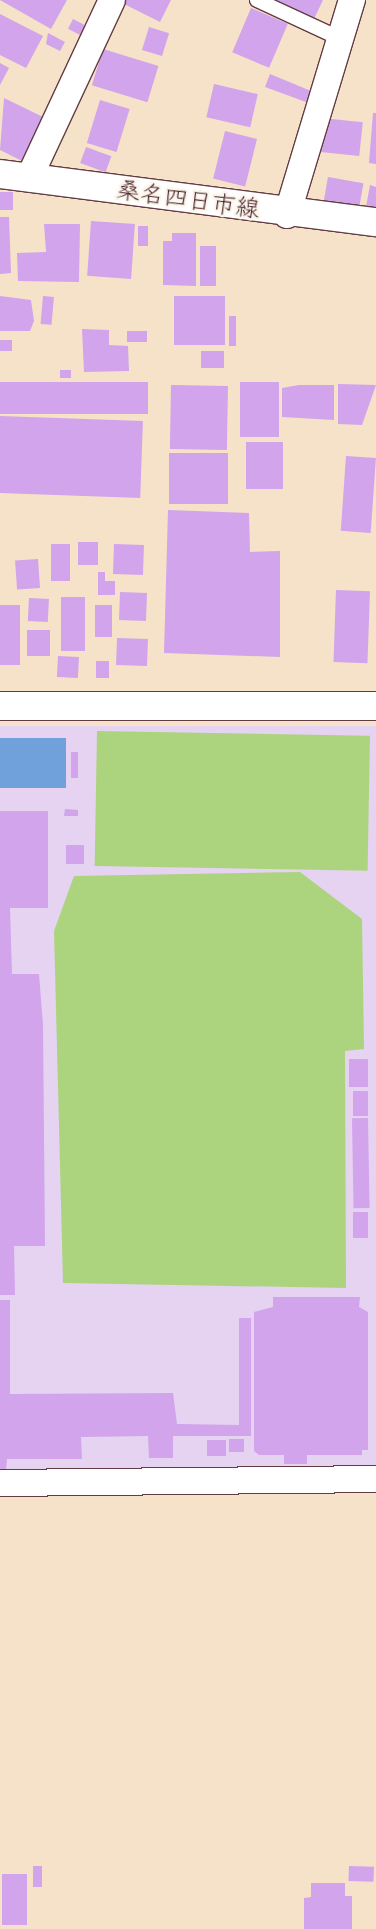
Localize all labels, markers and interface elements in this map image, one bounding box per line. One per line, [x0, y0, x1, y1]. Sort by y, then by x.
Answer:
street label: 桑名四日市線 [115, 176, 261, 224]

